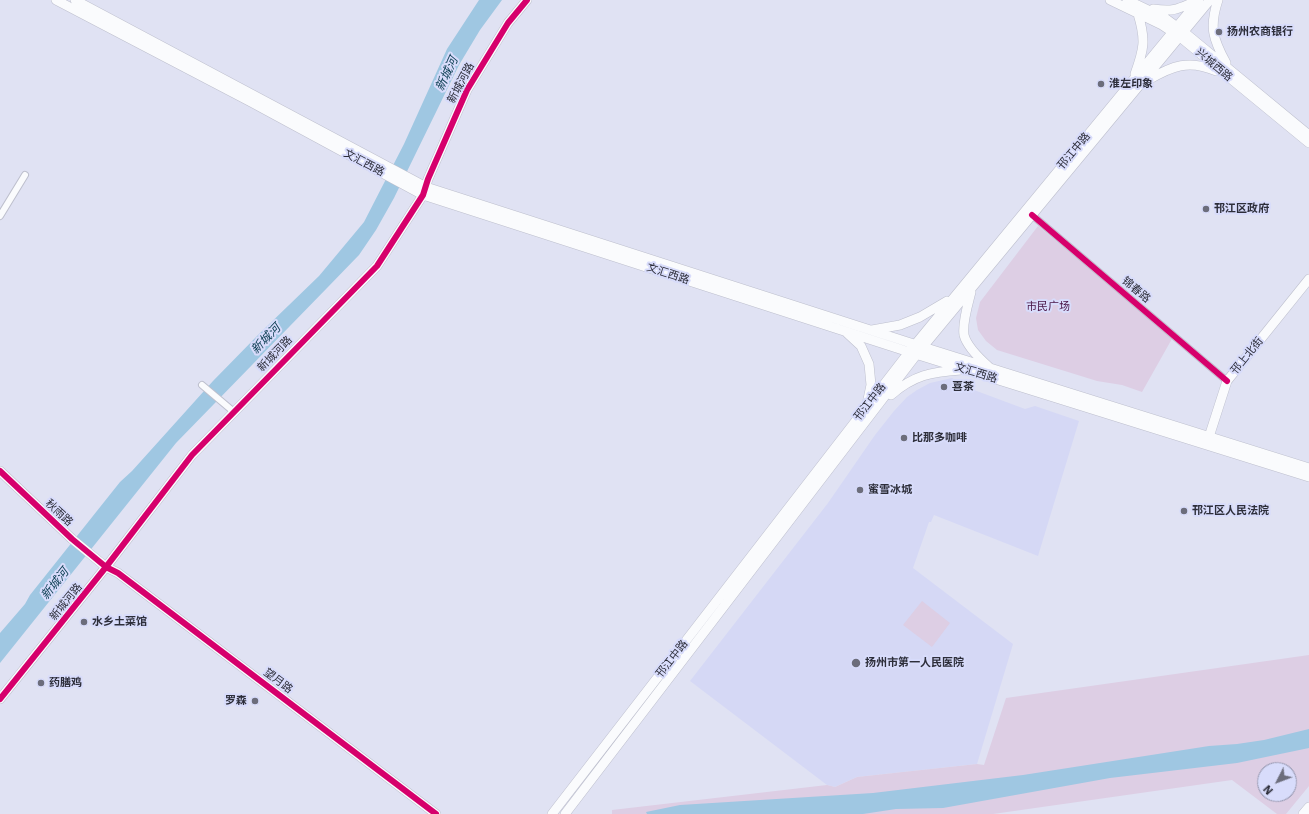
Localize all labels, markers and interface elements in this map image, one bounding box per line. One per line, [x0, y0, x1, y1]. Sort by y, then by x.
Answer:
place label: 扬州农商银行 [1227, 25, 1293, 39]
marker: 扬州农商银行 [1214, 27, 1224, 37]
street label: 兴城西路 [1193, 46, 1235, 84]
water label: 新城河 [433, 55, 461, 93]
street label: 新城河路 [445, 60, 477, 106]
place label: 淮左印象 [1109, 77, 1153, 91]
marker: 淮左印象 [1096, 79, 1106, 89]
street label: 邗江中路 [1055, 130, 1093, 172]
street label: 文汇西路 [341, 147, 387, 179]
place label: 邗江区政府 [1214, 202, 1269, 216]
marker: 邗江区政府 [1201, 204, 1211, 214]
street label: 文汇西路 [645, 261, 691, 287]
street label: 锦春路 [1119, 274, 1153, 306]
park label: 市民广场 [1026, 300, 1070, 314]
water label: 新城河 [248, 321, 284, 357]
street label: 新城河路 [255, 334, 295, 374]
street label: 邗上北街 [1228, 335, 1266, 377]
street label: 文汇西路 [953, 360, 999, 386]
place label: 喜茶 [952, 380, 974, 394]
street label: 邗江中路 [851, 381, 889, 423]
marker: 喜茶 [939, 382, 949, 392]
place label: 比那多咖啡 [912, 431, 967, 445]
marker: 比那多咖啡 [899, 433, 909, 443]
place label: 蜜雪冰城 [868, 483, 912, 497]
marker: 蜜雪冰城 [855, 485, 865, 495]
street label: 秋雨路 [42, 497, 76, 529]
place label: 邗江区人民法院 [1192, 504, 1269, 518]
marker: 邗江区人民法院 [1179, 506, 1189, 516]
water label: 新城河 [38, 565, 72, 603]
street label: 新城河路 [47, 581, 85, 623]
place label: 水乡土菜馆 [92, 615, 147, 629]
marker: 水乡土菜馆 [79, 617, 89, 627]
street label: 邗江中路 [653, 638, 691, 680]
place label: 扬州市第一人民医院 [865, 656, 964, 670]
marker: 扬州市第一人民医院 [850, 657, 862, 669]
street label: 望月路 [261, 666, 295, 696]
place label: 药膳鸡 [49, 676, 82, 690]
marker: 药膳鸡 [36, 678, 46, 688]
place label: 罗森 [225, 694, 247, 708]
marker: 罗森 [250, 696, 260, 706]
north arrow [1257, 762, 1297, 802]
text: N [1261, 782, 1276, 797]

